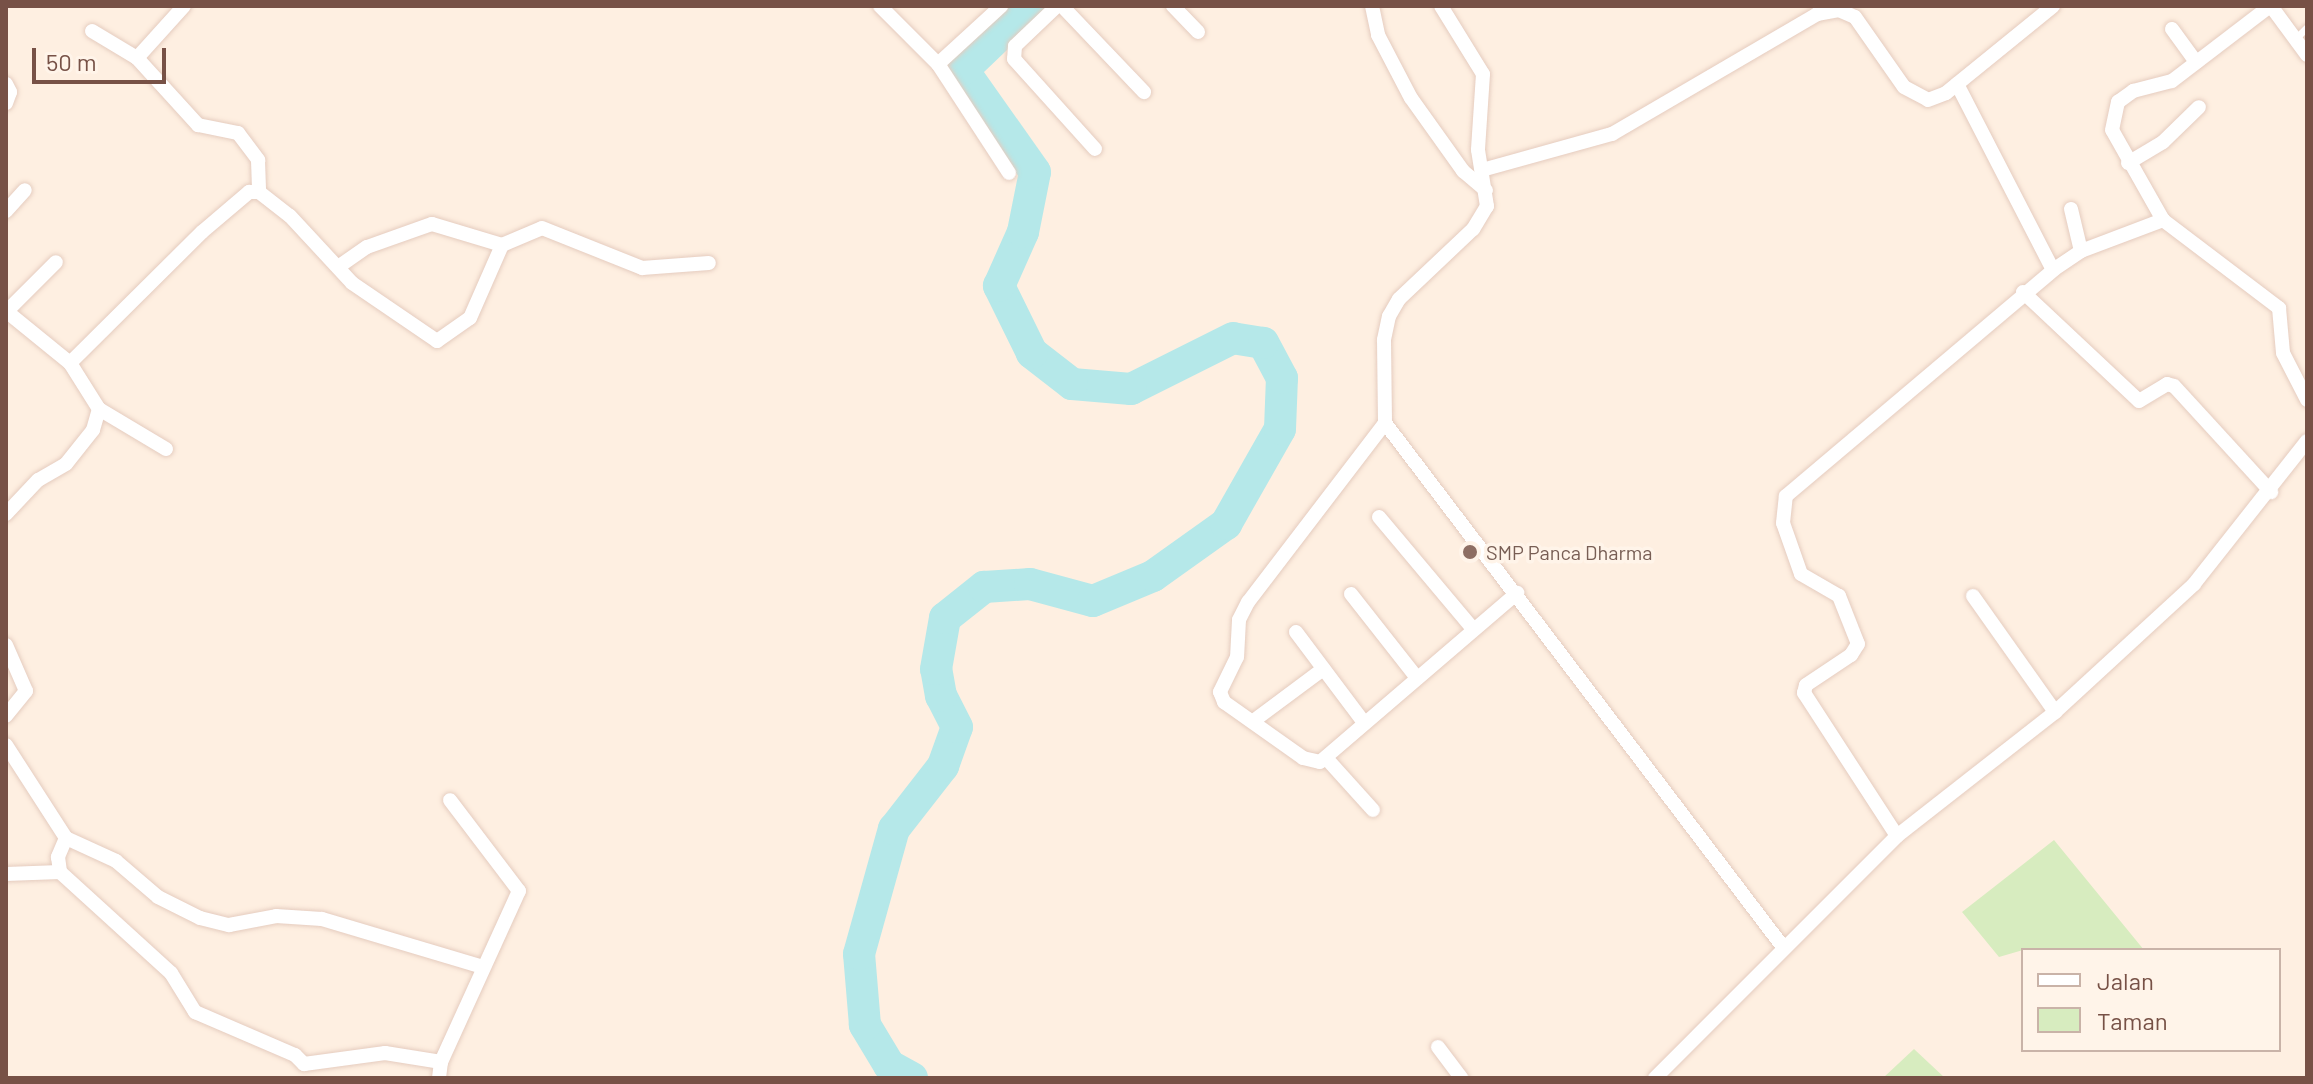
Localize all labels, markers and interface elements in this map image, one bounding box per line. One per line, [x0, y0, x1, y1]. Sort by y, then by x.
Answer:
scale bar [36, 32, 170, 82]
text: 50 m [46, 47, 97, 76]
place label: SMP Panca Dharma [1486, 540, 1652, 564]
marker: SMP Panca Dharma [1461, 543, 1479, 561]
legend [2021, 948, 2281, 1052]
text: Jalan [2097, 966, 2154, 995]
text: Taman [2097, 1006, 2168, 1035]

